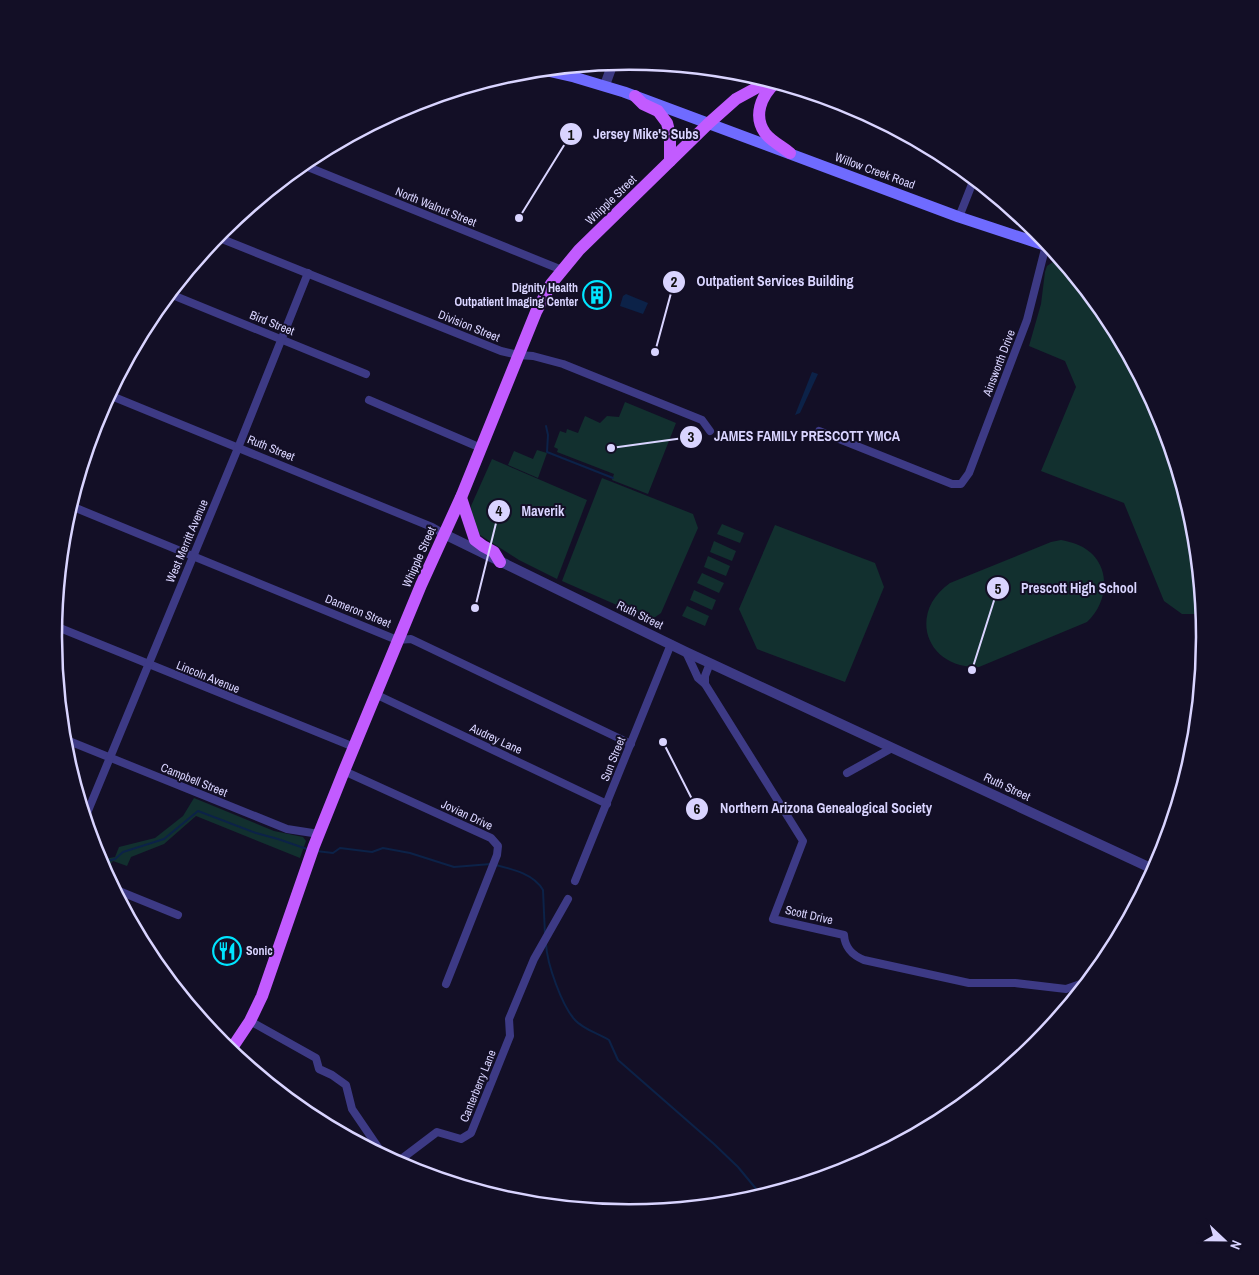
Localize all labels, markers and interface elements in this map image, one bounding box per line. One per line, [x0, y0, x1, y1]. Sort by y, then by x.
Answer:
callout: Jersey Mike's Subs [559, 120, 709, 149]
text: 1 [568, 124, 575, 145]
text: Jersey Mike's Subs [593, 125, 699, 143]
street label: Willow Creek Road [833, 149, 917, 193]
street label: Whipple Street [582, 171, 640, 228]
street label: North Walnut Street [393, 183, 479, 231]
callout: Outpatient Services Building [661, 267, 863, 296]
text: 2 [671, 271, 678, 292]
text: Outpatient Services Building [697, 272, 853, 290]
place label: Dignity Health Outpatient Imaging Center [454, 280, 578, 310]
building icon: Dignity Health Outpatient Imaging Center [582, 280, 612, 310]
street label: Division Street [436, 306, 502, 346]
street label: Bird Street [247, 307, 297, 339]
street label: Ainsworth Drive [979, 327, 1019, 399]
callout: JAMES FAMILY PRESCOTT YMCA [679, 422, 910, 451]
text: 3 [688, 426, 695, 447]
text: JAMES FAMILY PRESCOTT YMCA [714, 427, 901, 445]
street label: Ruth Street [245, 431, 297, 465]
street label: West Merritt Avenue [162, 497, 212, 585]
callout: Maverik [486, 497, 574, 526]
text: 4 [496, 500, 503, 521]
text: Maverik [522, 502, 565, 520]
street label: Whipple Street [398, 524, 440, 590]
callout: Prescott High School [986, 574, 1147, 603]
text: 5 [995, 578, 1002, 599]
text: Prescott High School [1021, 579, 1137, 597]
street label: Dameron Street [323, 591, 393, 632]
street label: Ruth Street [614, 597, 666, 633]
street label: Lincoln Avenue [174, 657, 242, 697]
street label: Audrey Lane [466, 720, 525, 758]
street label: Sun Street [597, 734, 629, 784]
street label: Campbell Street [158, 759, 230, 801]
street label: Ruth Street [981, 769, 1033, 805]
callout: Northern Arizona Genealogical Society [684, 794, 942, 823]
street label: Jovian Drive [439, 796, 495, 834]
text: 6 [694, 798, 701, 819]
text: Northern Arizona Genealogical Society [720, 799, 933, 817]
street label: Scott Drive [783, 902, 835, 928]
restaurant icon: Sonic [212, 936, 242, 966]
place label: Sonic [246, 943, 273, 959]
street label: Canterberry Lane [456, 1048, 500, 1124]
north arrow [1199, 1215, 1249, 1265]
text: N [1226, 1238, 1246, 1252]

